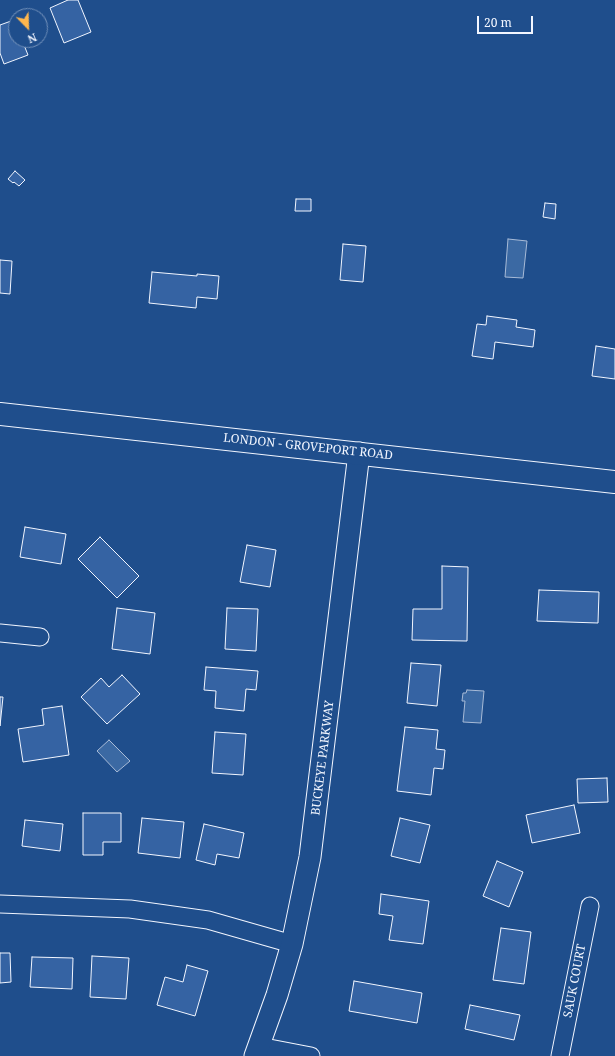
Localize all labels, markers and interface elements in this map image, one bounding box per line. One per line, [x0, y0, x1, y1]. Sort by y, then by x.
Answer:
north arrow [8, 8, 48, 48]
scale bar [479, 8, 535, 34]
text: 20 m [484, 14, 512, 31]
text: N [26, 30, 39, 47]
street label: LONDON - GROVEPORT ROAD [222, 431, 394, 463]
street label: BUCKEYE PARKWAY [309, 700, 337, 816]
street label: SAUK COURT [561, 943, 589, 1019]

